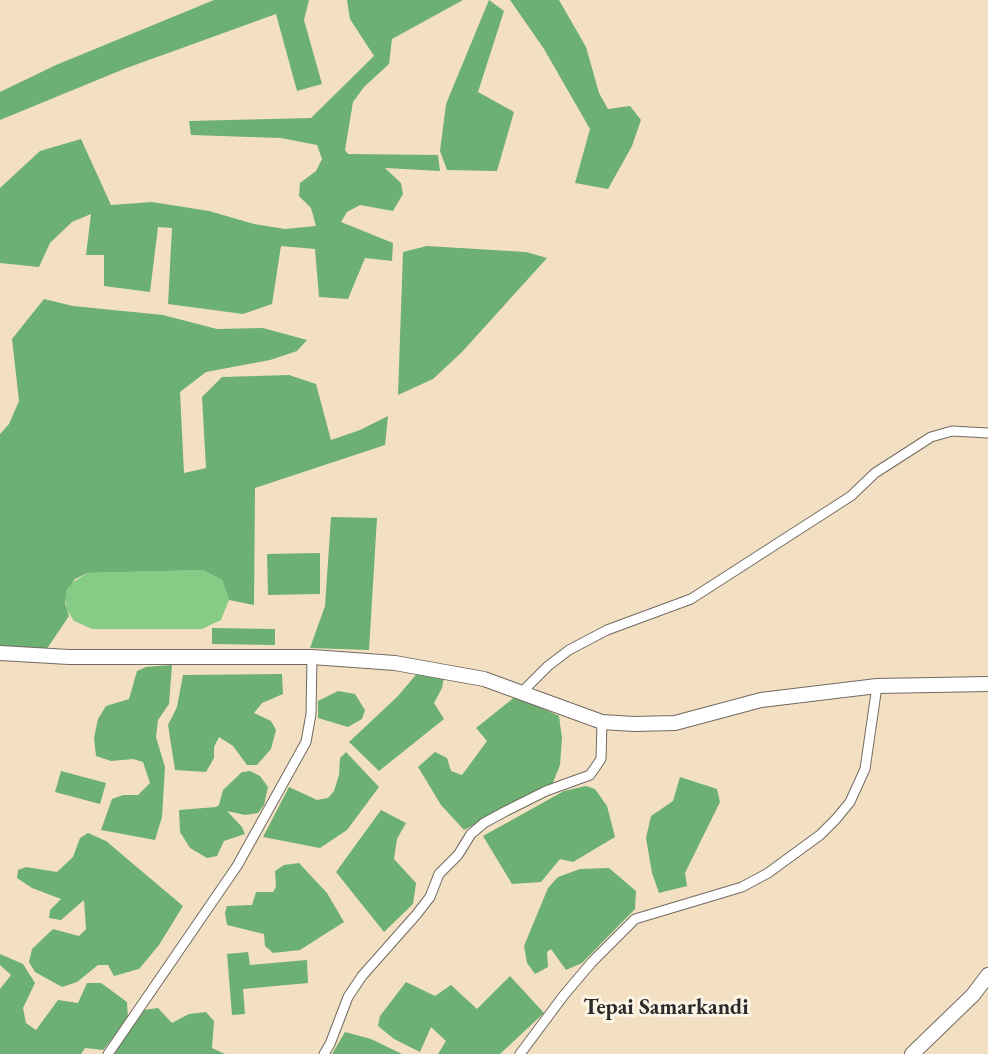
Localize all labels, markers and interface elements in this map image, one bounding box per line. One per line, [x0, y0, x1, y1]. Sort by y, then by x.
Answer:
district label: Tepai Samarkandi [583, 995, 749, 1021]

